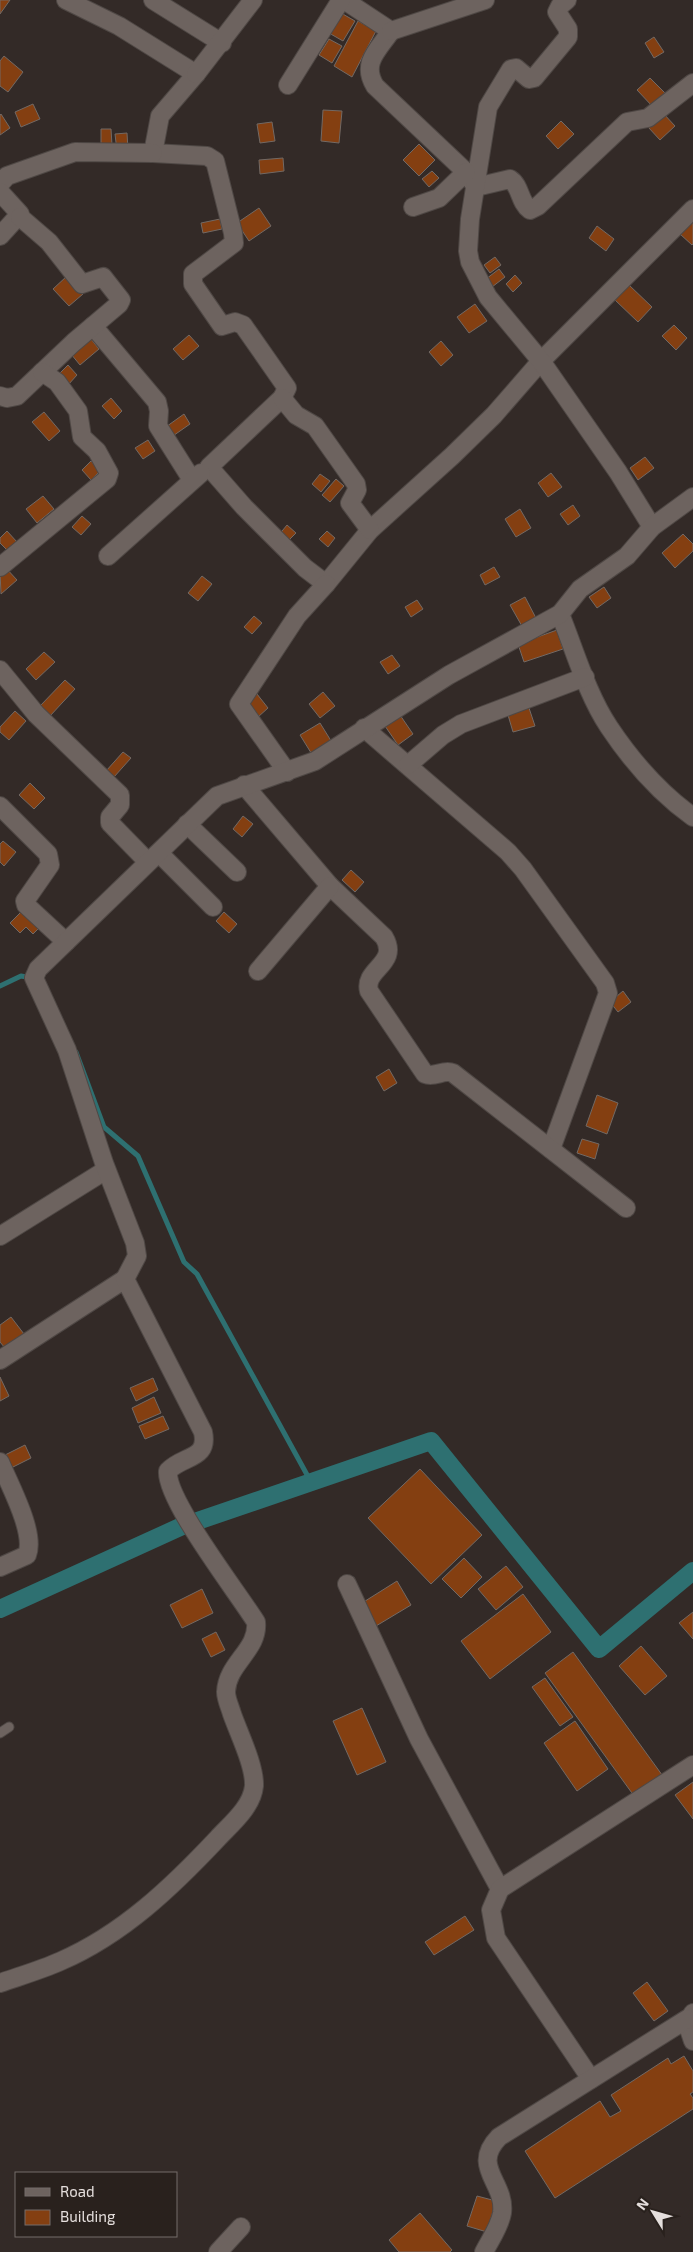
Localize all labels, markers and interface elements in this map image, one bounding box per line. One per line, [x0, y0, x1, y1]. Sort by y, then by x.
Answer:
legend [15, 2172, 178, 2237]
text: Road [60, 2182, 95, 2200]
north arrow [628, 2187, 678, 2237]
text: N [632, 2195, 652, 2213]
text: Building [60, 2207, 116, 2225]

